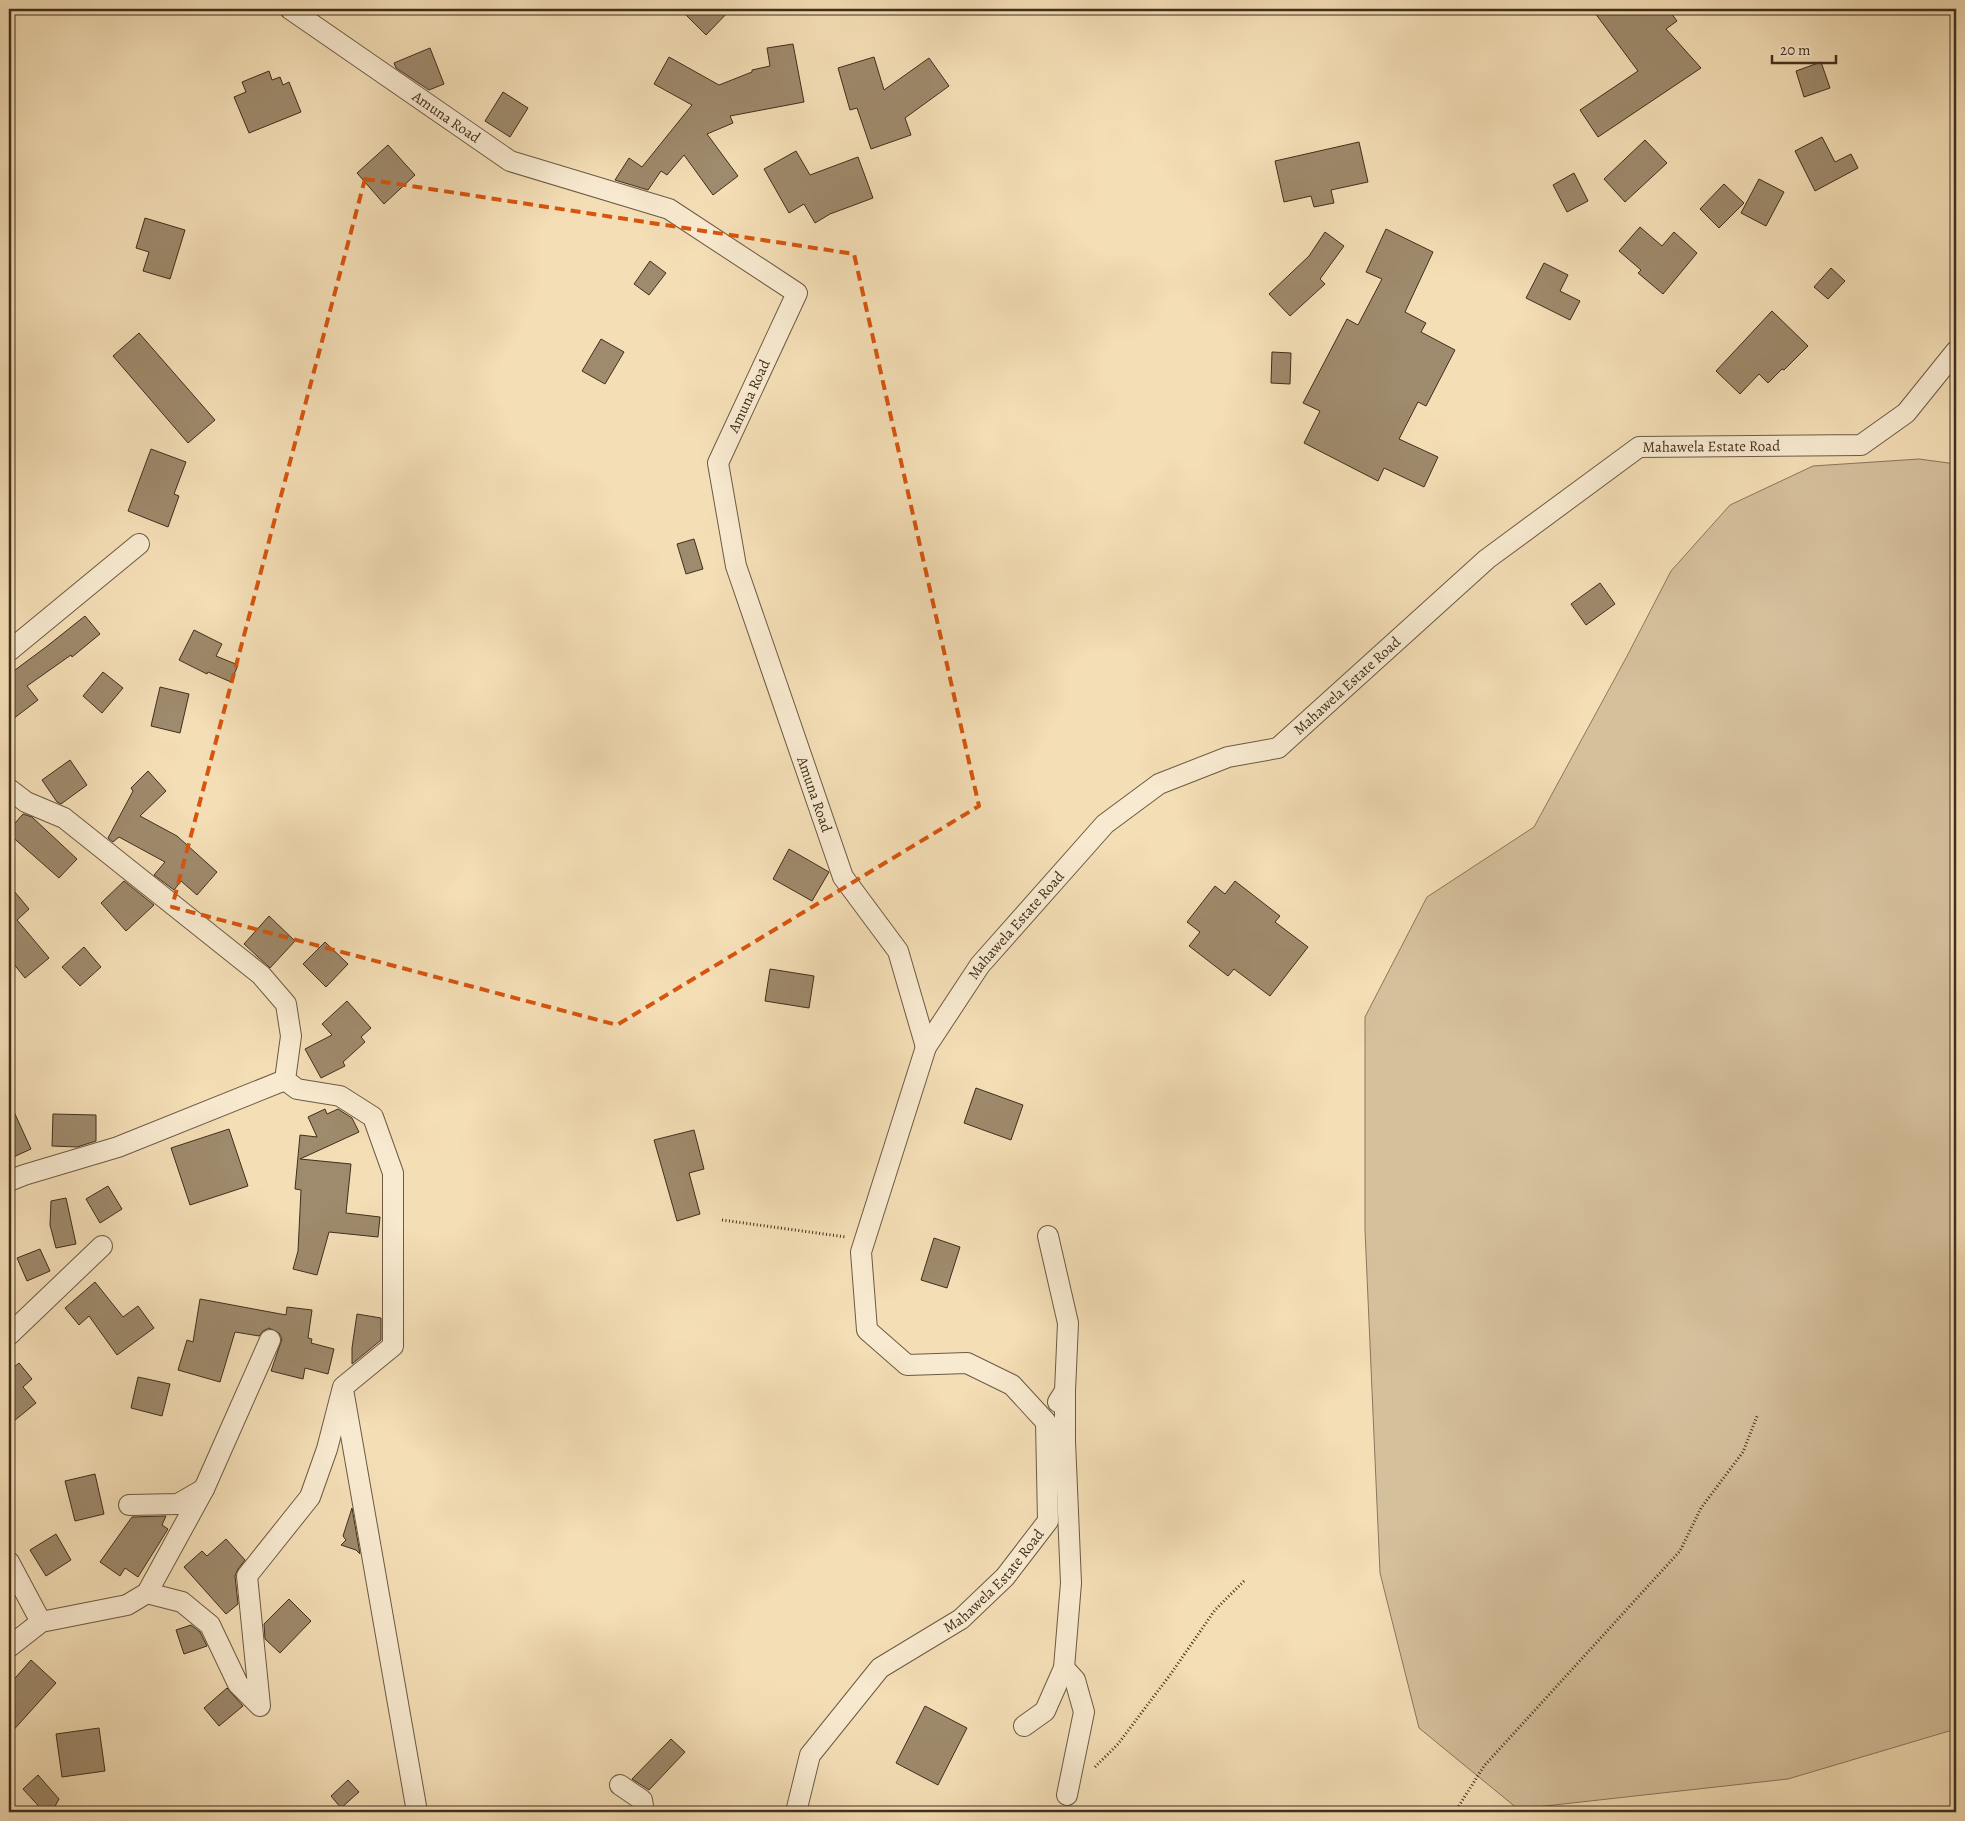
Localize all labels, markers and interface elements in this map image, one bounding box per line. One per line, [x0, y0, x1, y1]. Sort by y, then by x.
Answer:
scale bar [1772, 32, 1836, 64]
text: 20 m [1780, 40, 1811, 60]
street label: Amuna Road [407, 86, 485, 148]
street label: Amuna Road [723, 355, 775, 437]
street label: Mahawela Estate Road [1642, 436, 1781, 457]
street label: Mahawela Estate Road [1289, 631, 1405, 739]
street label: Amuna Road [792, 753, 837, 836]
street label: Mahawela Estate Road [963, 866, 1069, 983]
street label: Mahawela Estate Road [940, 1524, 1049, 1637]

